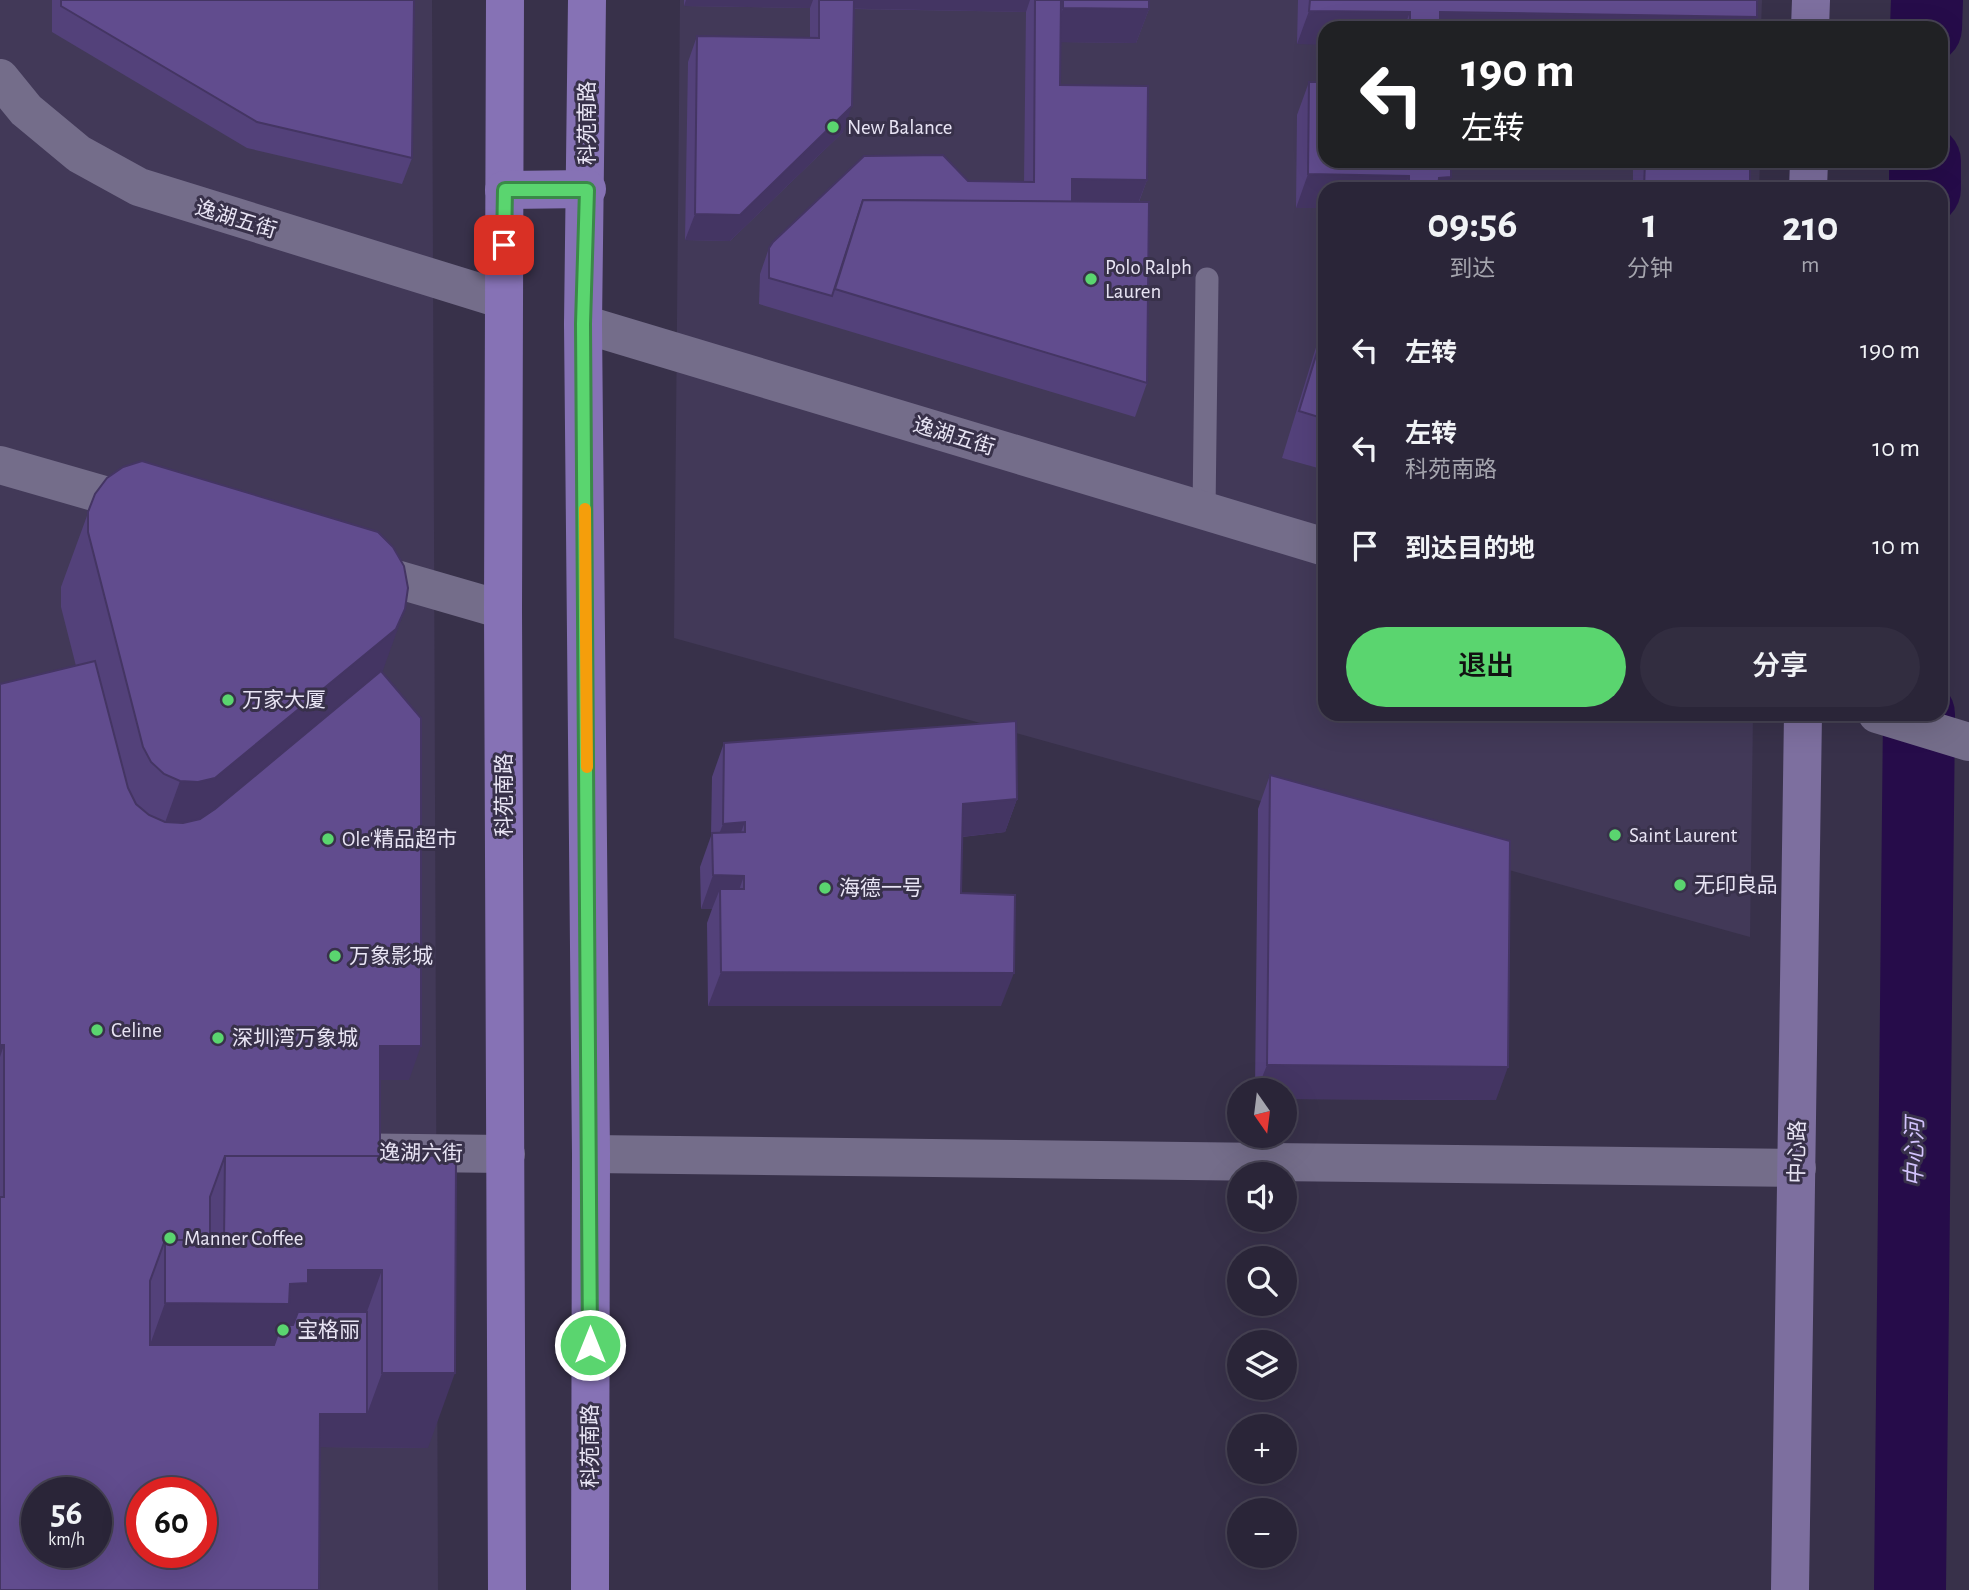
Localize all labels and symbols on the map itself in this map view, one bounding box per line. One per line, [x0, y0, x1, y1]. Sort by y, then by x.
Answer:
street label: 科苑南路 [576, 81, 598, 165]
place label: New Balance [847, 117, 952, 138]
marker: New Balance [825, 119, 841, 135]
street label: 逸湖五街 [193, 196, 279, 242]
pin [474, 215, 534, 275]
place label: Polo Ralph Lauren [1105, 257, 1192, 302]
marker: Polo Ralph Lauren [1083, 271, 1099, 287]
street label: 逸湖五街 [911, 413, 997, 459]
place label: 万家大厦 [242, 689, 326, 711]
marker: 万家大厦 [220, 692, 236, 708]
street label: 科苑南路 [493, 753, 515, 837]
place label: Saint Laurent [1629, 825, 1737, 846]
marker: Saint Laurent [1607, 827, 1623, 843]
place label: Ole'精品超市 [342, 828, 457, 850]
marker: Ole'精品超市 [320, 831, 336, 847]
place label: 无印良品 [1694, 874, 1778, 896]
place label: 海德一号 [839, 877, 923, 899]
marker: 无印良品 [1672, 877, 1688, 893]
marker: 海德一号 [817, 880, 833, 896]
place label: 万象影城 [349, 945, 433, 967]
marker: 万象影城 [327, 948, 343, 964]
place label: Celine [111, 1020, 162, 1041]
marker: Celine [89, 1022, 105, 1038]
place label: 深圳湾万象城 [232, 1027, 358, 1049]
marker: 深圳湾万象城 [210, 1030, 226, 1046]
north arrow [1227, 1078, 1297, 1148]
water label: 中心河 [1901, 1113, 1928, 1187]
street label: 中心路 [1785, 1120, 1809, 1184]
street label: 逸湖六街 [379, 1141, 463, 1165]
place label: Manner Coffee [184, 1228, 303, 1249]
marker: Manner Coffee [162, 1230, 178, 1246]
position arrow [553, 1308, 627, 1382]
place label: 宝格丽 [297, 1319, 360, 1341]
marker: 宝格丽 [275, 1322, 291, 1338]
street label: 科苑南路 [579, 1404, 601, 1488]
speed limit sign: 60 [126, 1477, 217, 1568]

